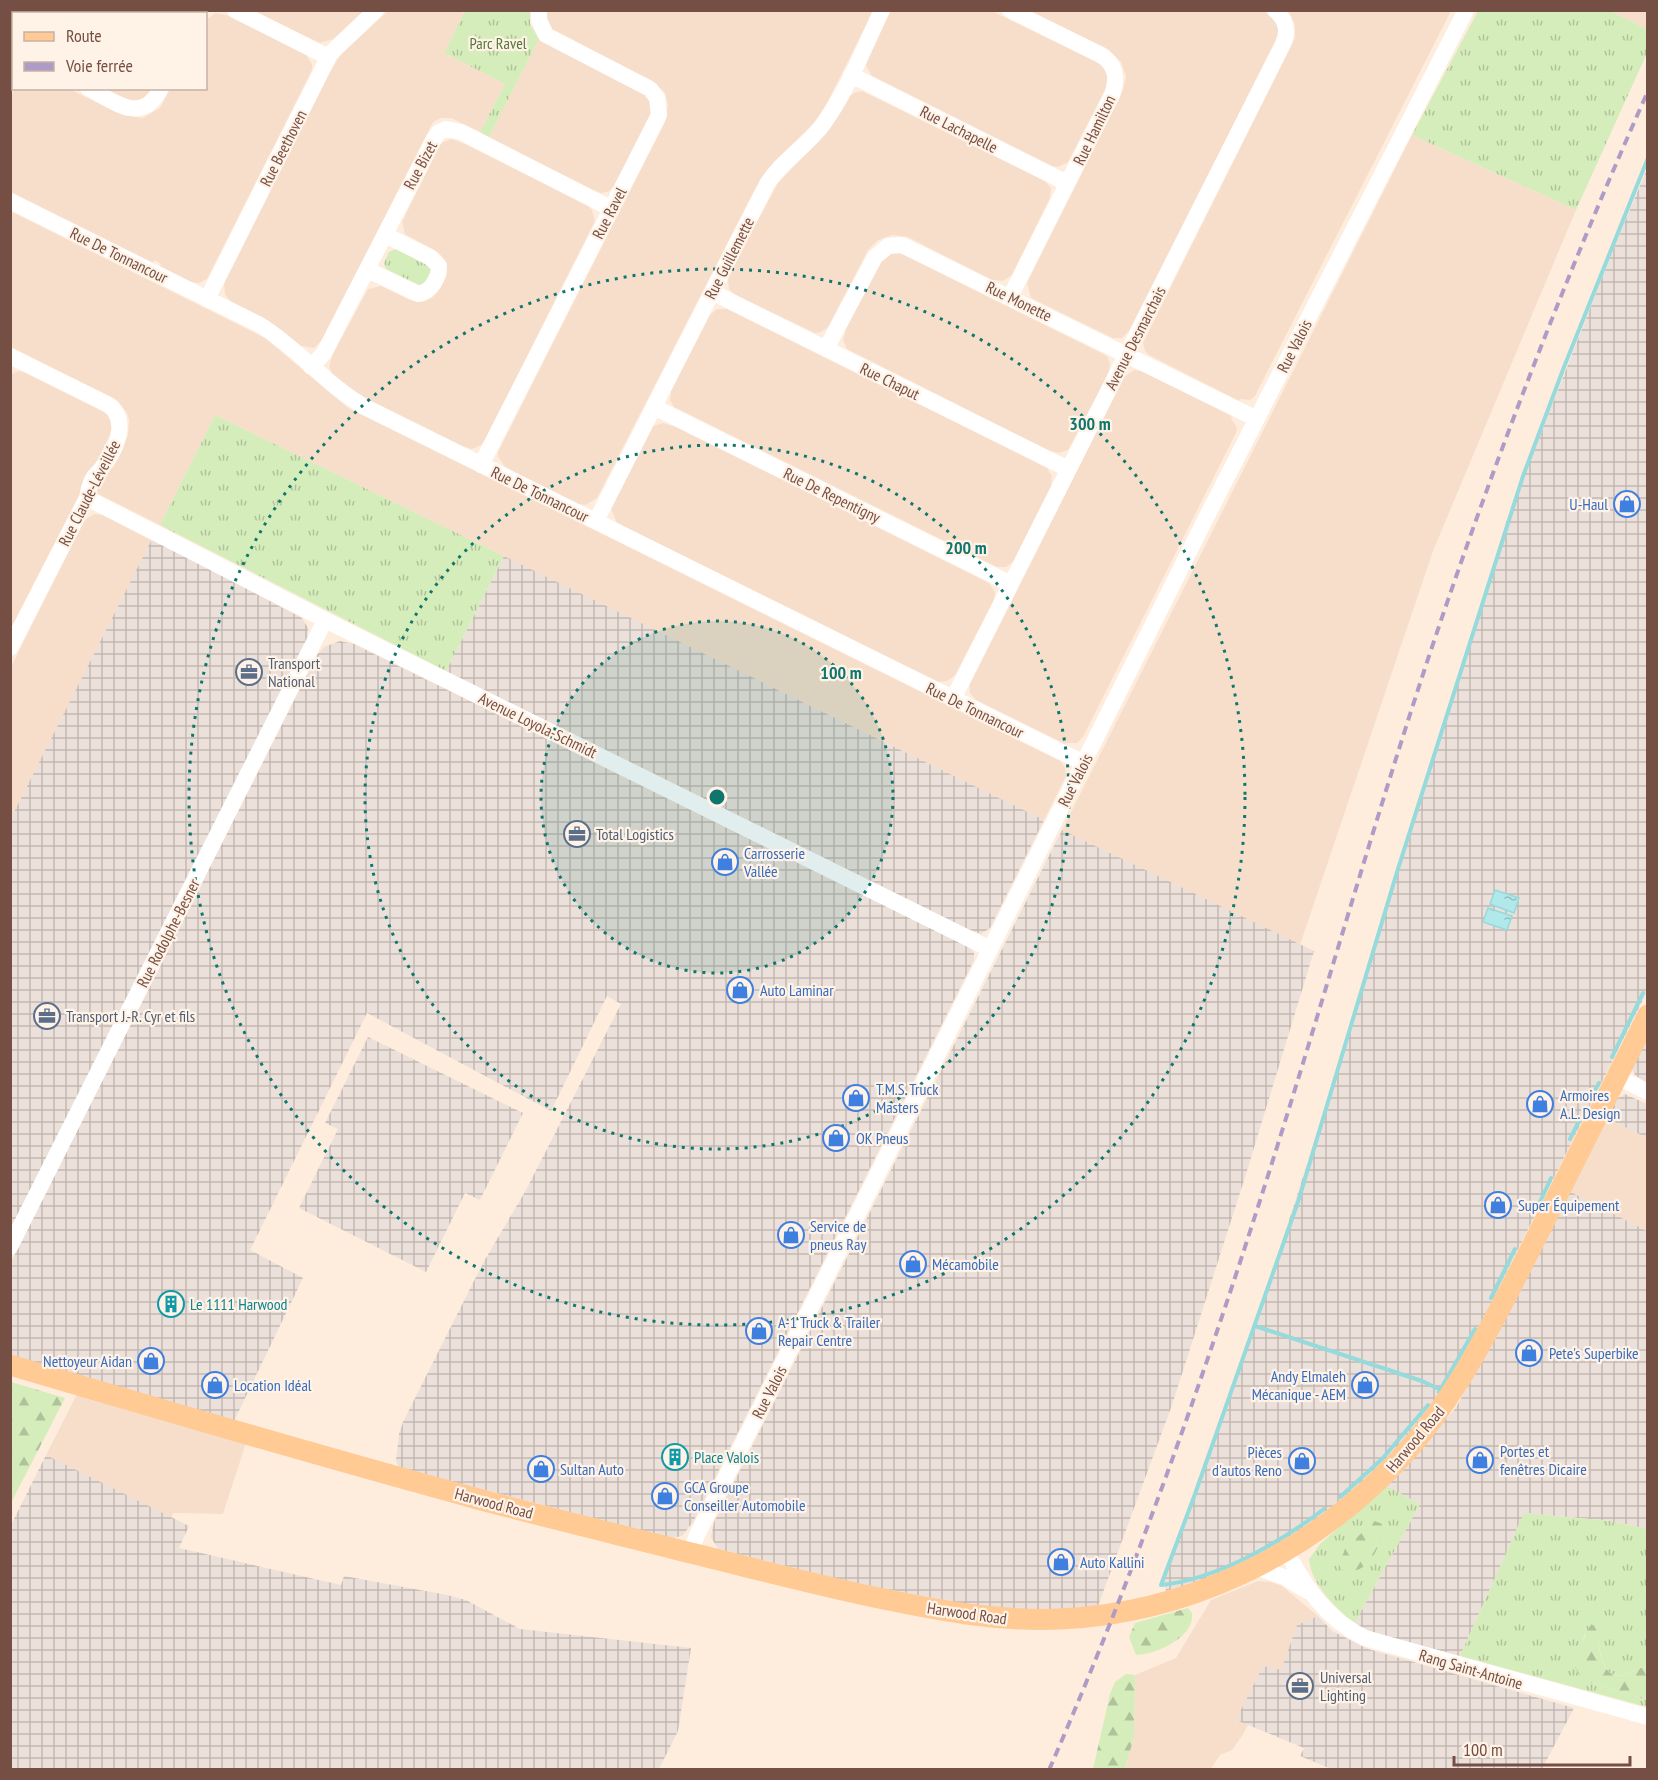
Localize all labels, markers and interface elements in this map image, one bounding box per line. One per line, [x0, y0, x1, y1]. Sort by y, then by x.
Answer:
legend [12, 12, 207, 90]
text: Route [66, 24, 102, 47]
park label: Parc Ravel [470, 33, 527, 53]
text: Voie ferrée [65, 54, 133, 77]
street label: Rue Hamilton [1068, 92, 1120, 168]
street label: Rue Lachapelle [917, 101, 1001, 157]
street label: Rue Beethoven [255, 106, 311, 190]
street label: Rue Bizet [399, 137, 441, 193]
street label: Rue Ravel [588, 184, 631, 242]
street label: Rue Guillemette [700, 214, 758, 302]
street label: Rue De Tonnancour [67, 223, 172, 288]
street label: Rue Monette [983, 277, 1055, 325]
street label: Avenue Desmarchais [1100, 283, 1170, 393]
street label: Rue Valois [1272, 316, 1316, 376]
street label: Rue Chaput [857, 358, 924, 404]
text: 300 m [1069, 412, 1111, 435]
street label: Rue Claude-Léveillée [54, 437, 124, 549]
street label: Rue De Tonnancour [488, 462, 593, 527]
street label: Rue De Repentigny [780, 463, 884, 527]
shop icon: U-Haul [1612, 489, 1642, 519]
place label: U-Haul [1569, 494, 1608, 514]
text: 200 m [945, 536, 987, 559]
place label: Transport National [268, 653, 321, 691]
office icon: Transport National [234, 657, 264, 687]
text: 100 m [820, 661, 862, 684]
street label: Rue De Tonnancour [923, 678, 1028, 743]
street label: Avenue Loyola-Schmidt [476, 688, 601, 763]
street label: Rue Valois [1053, 750, 1097, 810]
centre of rings [707, 787, 727, 807]
office icon: Total Logistics [562, 819, 592, 849]
place label: Total Logistics [596, 824, 674, 844]
place label: Carrosserie Vallée [743, 843, 805, 881]
shop icon: Carrosserie Vallée [710, 847, 740, 877]
street label: Rue Rodolphe-Besner [132, 875, 204, 991]
shop icon: Auto Laminar [725, 975, 755, 1005]
place label: Auto Laminar [760, 980, 834, 1000]
office icon: Transport J.-R. Cyr et fils [32, 1001, 62, 1031]
place label: Transport J.-R. Cyr et fils [66, 1006, 195, 1026]
place label: T.M.S. Truck Masters [876, 1079, 939, 1117]
shop icon: T.M.S. Truck Masters [841, 1083, 871, 1113]
place label: Armoires A.L. Design [1560, 1085, 1620, 1123]
shop icon: Armoires A.L. Design [1525, 1089, 1555, 1119]
shop icon: OK Pneus [821, 1123, 851, 1153]
place label: OK Pneus [856, 1128, 908, 1148]
shop icon: Super Équipement [1483, 1190, 1513, 1220]
place label: Super Équipement [1518, 1195, 1620, 1215]
place label: Service de pneus Ray [810, 1216, 866, 1254]
shop icon: Service de pneus Ray [776, 1220, 806, 1250]
shop icon: Mécamobile [898, 1249, 928, 1279]
place label: Mécamobile [932, 1254, 999, 1274]
building icon: Le 1111 Harwood [156, 1289, 186, 1319]
place label: Le 1111 Harwood [190, 1294, 288, 1314]
place label: A-1 Truck & Trailer Repair Centre [778, 1312, 881, 1350]
shop icon: A-1 Truck & Trailer Repair Centre [744, 1316, 774, 1346]
shop icon: Pete's Superbike [1514, 1338, 1544, 1368]
place label: Pete's Superbike [1549, 1343, 1639, 1363]
shop icon: Nettoyeur Aidan [136, 1346, 166, 1376]
place label: Nettoyeur Aidan [43, 1351, 132, 1371]
street label: Rue Valois [747, 1362, 791, 1422]
place label: Andy Elmaleh Mécanique - AEM [1252, 1366, 1346, 1404]
shop icon: Location Idéal [200, 1370, 230, 1400]
shop icon: Andy Elmaleh Mécanique - AEM [1350, 1370, 1380, 1400]
place label: Location Idéal [234, 1375, 312, 1395]
street label: Harwood Road [1382, 1402, 1448, 1476]
place label: Portes et fenêtres Dicaire [1500, 1441, 1587, 1479]
building icon: Place Valois [660, 1442, 690, 1472]
place label: Pièces d'autos Reno [1212, 1442, 1282, 1480]
shop icon: Portes et fenêtres Dicaire [1465, 1445, 1495, 1475]
shop icon: Pièces d'autos Reno [1287, 1446, 1317, 1476]
place label: Place Valois [694, 1447, 759, 1467]
shop icon: Sultan Auto [526, 1454, 556, 1484]
place label: Sultan Auto [560, 1459, 624, 1479]
place label: GCA Groupe Conseiller Automobile [684, 1477, 806, 1515]
shop icon: GCA Groupe Conseiller Automobile [650, 1481, 680, 1511]
street label: Harwood Road [453, 1483, 535, 1523]
shop icon: Auto Kallini [1046, 1547, 1076, 1577]
place label: Auto Kallini [1080, 1552, 1144, 1572]
street label: Harwood Road [926, 1598, 1008, 1628]
street label: Rang Saint-Antoine [1417, 1645, 1525, 1693]
place label: Universal Lighting [1320, 1667, 1372, 1705]
office icon: Universal Lighting [1285, 1671, 1315, 1701]
scale bar [1454, 1729, 1630, 1767]
text: 100 m [1463, 1738, 1503, 1761]

